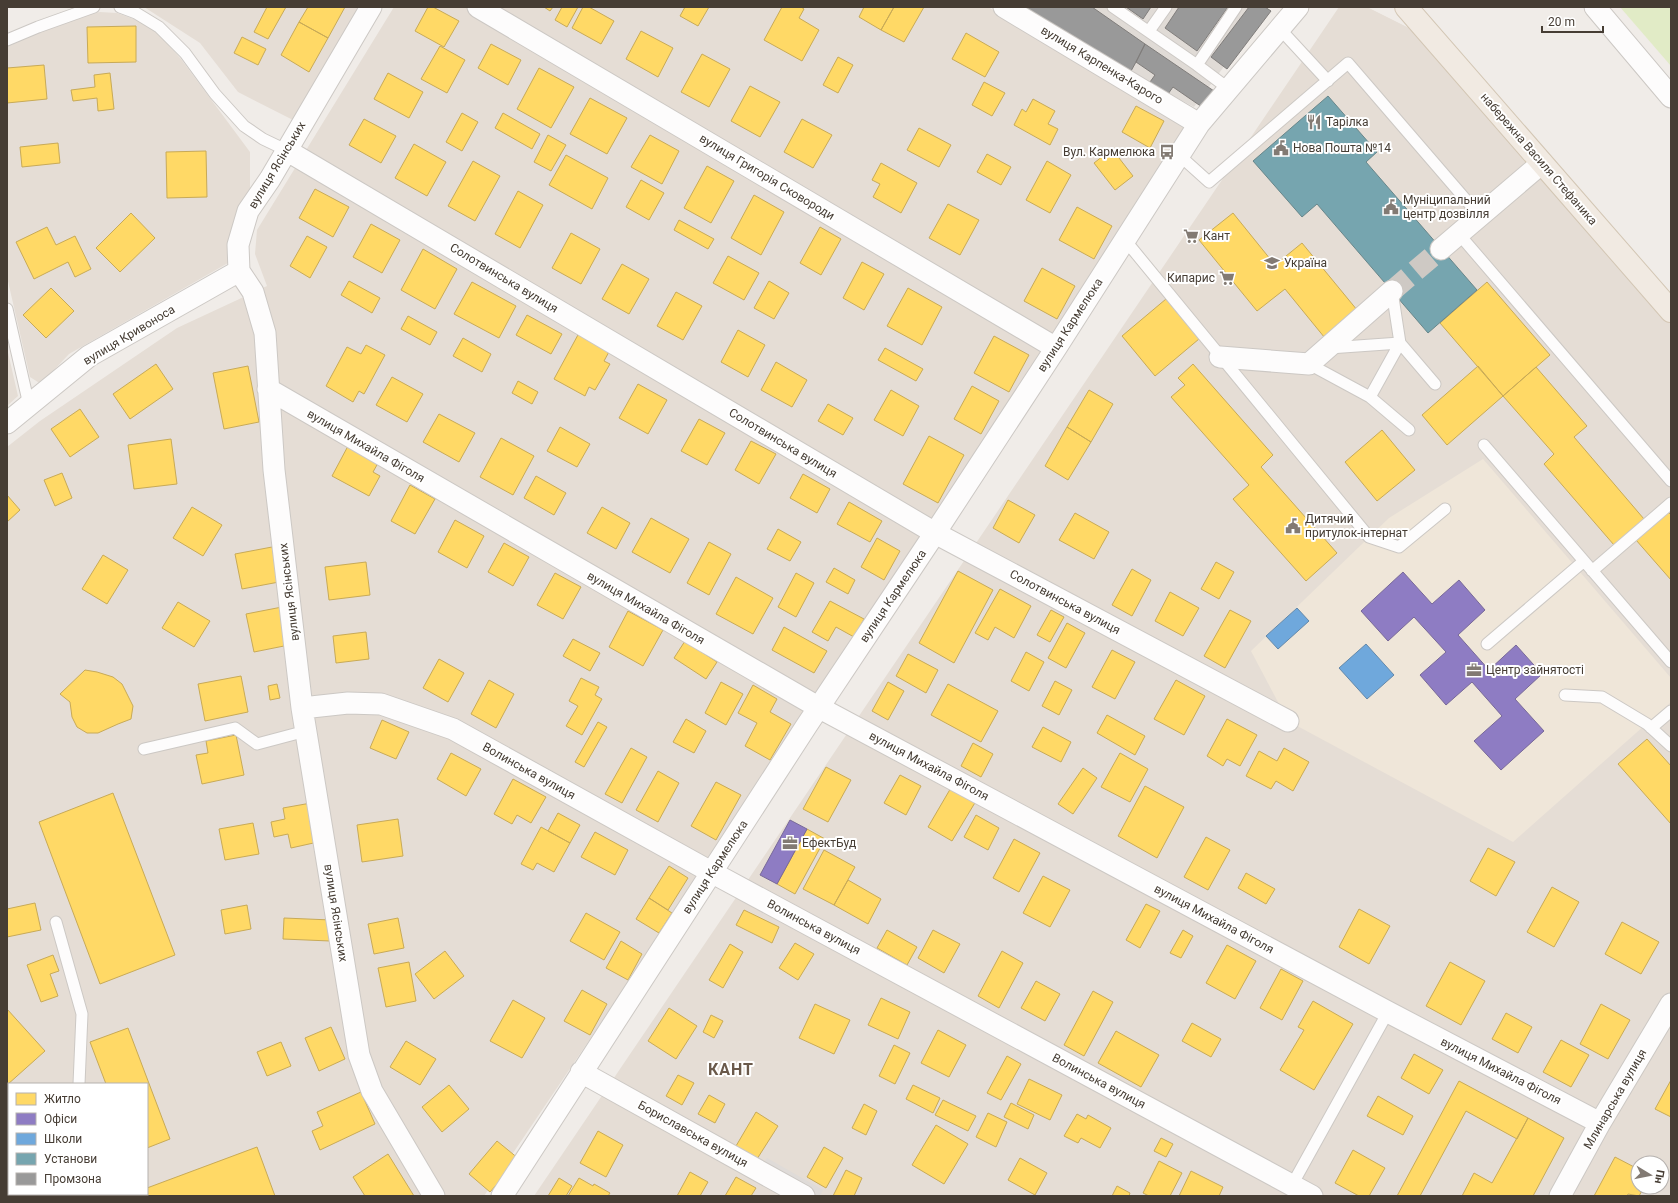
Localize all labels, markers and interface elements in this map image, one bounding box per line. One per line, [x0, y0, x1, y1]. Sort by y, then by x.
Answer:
scale bar [1542, 8, 1603, 34]
text: 20 m [1548, 15, 1575, 29]
street label: вулиця Карпенка-Карого [1038, 23, 1166, 107]
street label: набережна Василя Стефаника [1478, 90, 1600, 228]
restaurant icon: Тарілка [1305, 113, 1323, 131]
place label: Тарілка [1326, 115, 1369, 129]
street label: вулиця Ясінських [246, 119, 308, 211]
street label: вулиця Григорія Сковороди [697, 131, 837, 223]
public building icon: Нова Пошта №14 [1272, 139, 1290, 157]
place label: Нова Пошта №14 [1293, 141, 1391, 155]
bus stop icon: Вул. Кармелюка [1158, 143, 1176, 161]
place label: Вул. Кармелюка [1063, 145, 1155, 159]
place label: Муніципальний центр дозвілля [1403, 193, 1491, 221]
public building icon: Муніципальний центр дозвілля [1382, 198, 1400, 216]
supermarket icon: Кант [1182, 227, 1200, 245]
place label: Кант [1203, 229, 1230, 243]
street label: Солотвинська вулиця [448, 240, 560, 316]
school or university icon: Україна [1263, 254, 1281, 272]
place label: Україна [1284, 256, 1327, 270]
supermarket icon: Кипарис [1218, 269, 1236, 287]
place label: Кипарис [1167, 271, 1215, 285]
street label: вулиця Кармелюка [1034, 276, 1106, 374]
street label: вулиця Кривоноса [81, 302, 177, 368]
street label: Солотвинська вулиця [727, 405, 839, 481]
street label: вулиця Михайла Фіголя [305, 407, 427, 485]
place label: Дитячий притулок-інтернат [1305, 512, 1408, 540]
public building icon: Дитячий притулок-інтернат [1284, 517, 1302, 535]
street label: вулиця Ясінських [276, 542, 302, 642]
street label: вулиця Кармелюка [857, 547, 929, 645]
street label: Солотвинська вулиця [1007, 567, 1123, 637]
street label: вулиця Михайла Фіголя [585, 569, 707, 647]
office icon: Центр зайнятості [1465, 661, 1483, 679]
place label: Центр зайнятості [1486, 663, 1584, 677]
street label: вулиця Михайла Фіголя [867, 728, 991, 804]
street label: Волинська вулиця [480, 740, 578, 802]
street label: вулиця Кармелюка [679, 818, 751, 916]
office icon: ЕфектБуд [781, 834, 799, 852]
place label: ЕфектБуд [802, 836, 856, 850]
street label: вулиця Ясінських [321, 863, 351, 963]
street label: вулиця Михайла Фіголя [1152, 881, 1276, 957]
street label: Волинська вулиця [765, 896, 863, 958]
street label: вулиця Михайла Фіголя [1438, 1034, 1564, 1108]
street label: Млинарська вулиця [1581, 1046, 1649, 1152]
street label: Волинська вулиця [1050, 1050, 1148, 1112]
district label: КАНТ [708, 1060, 754, 1079]
legend [8, 1083, 148, 1195]
text: Житло [44, 1092, 81, 1106]
street label: Бориславська вулиця [636, 1098, 750, 1170]
text: Офіси [44, 1112, 77, 1126]
text: Школи [44, 1132, 82, 1146]
text: Установи [44, 1152, 97, 1166]
north arrow [1630, 1155, 1670, 1195]
text: Пн [1652, 1169, 1667, 1185]
text: Промзона [44, 1172, 101, 1186]

